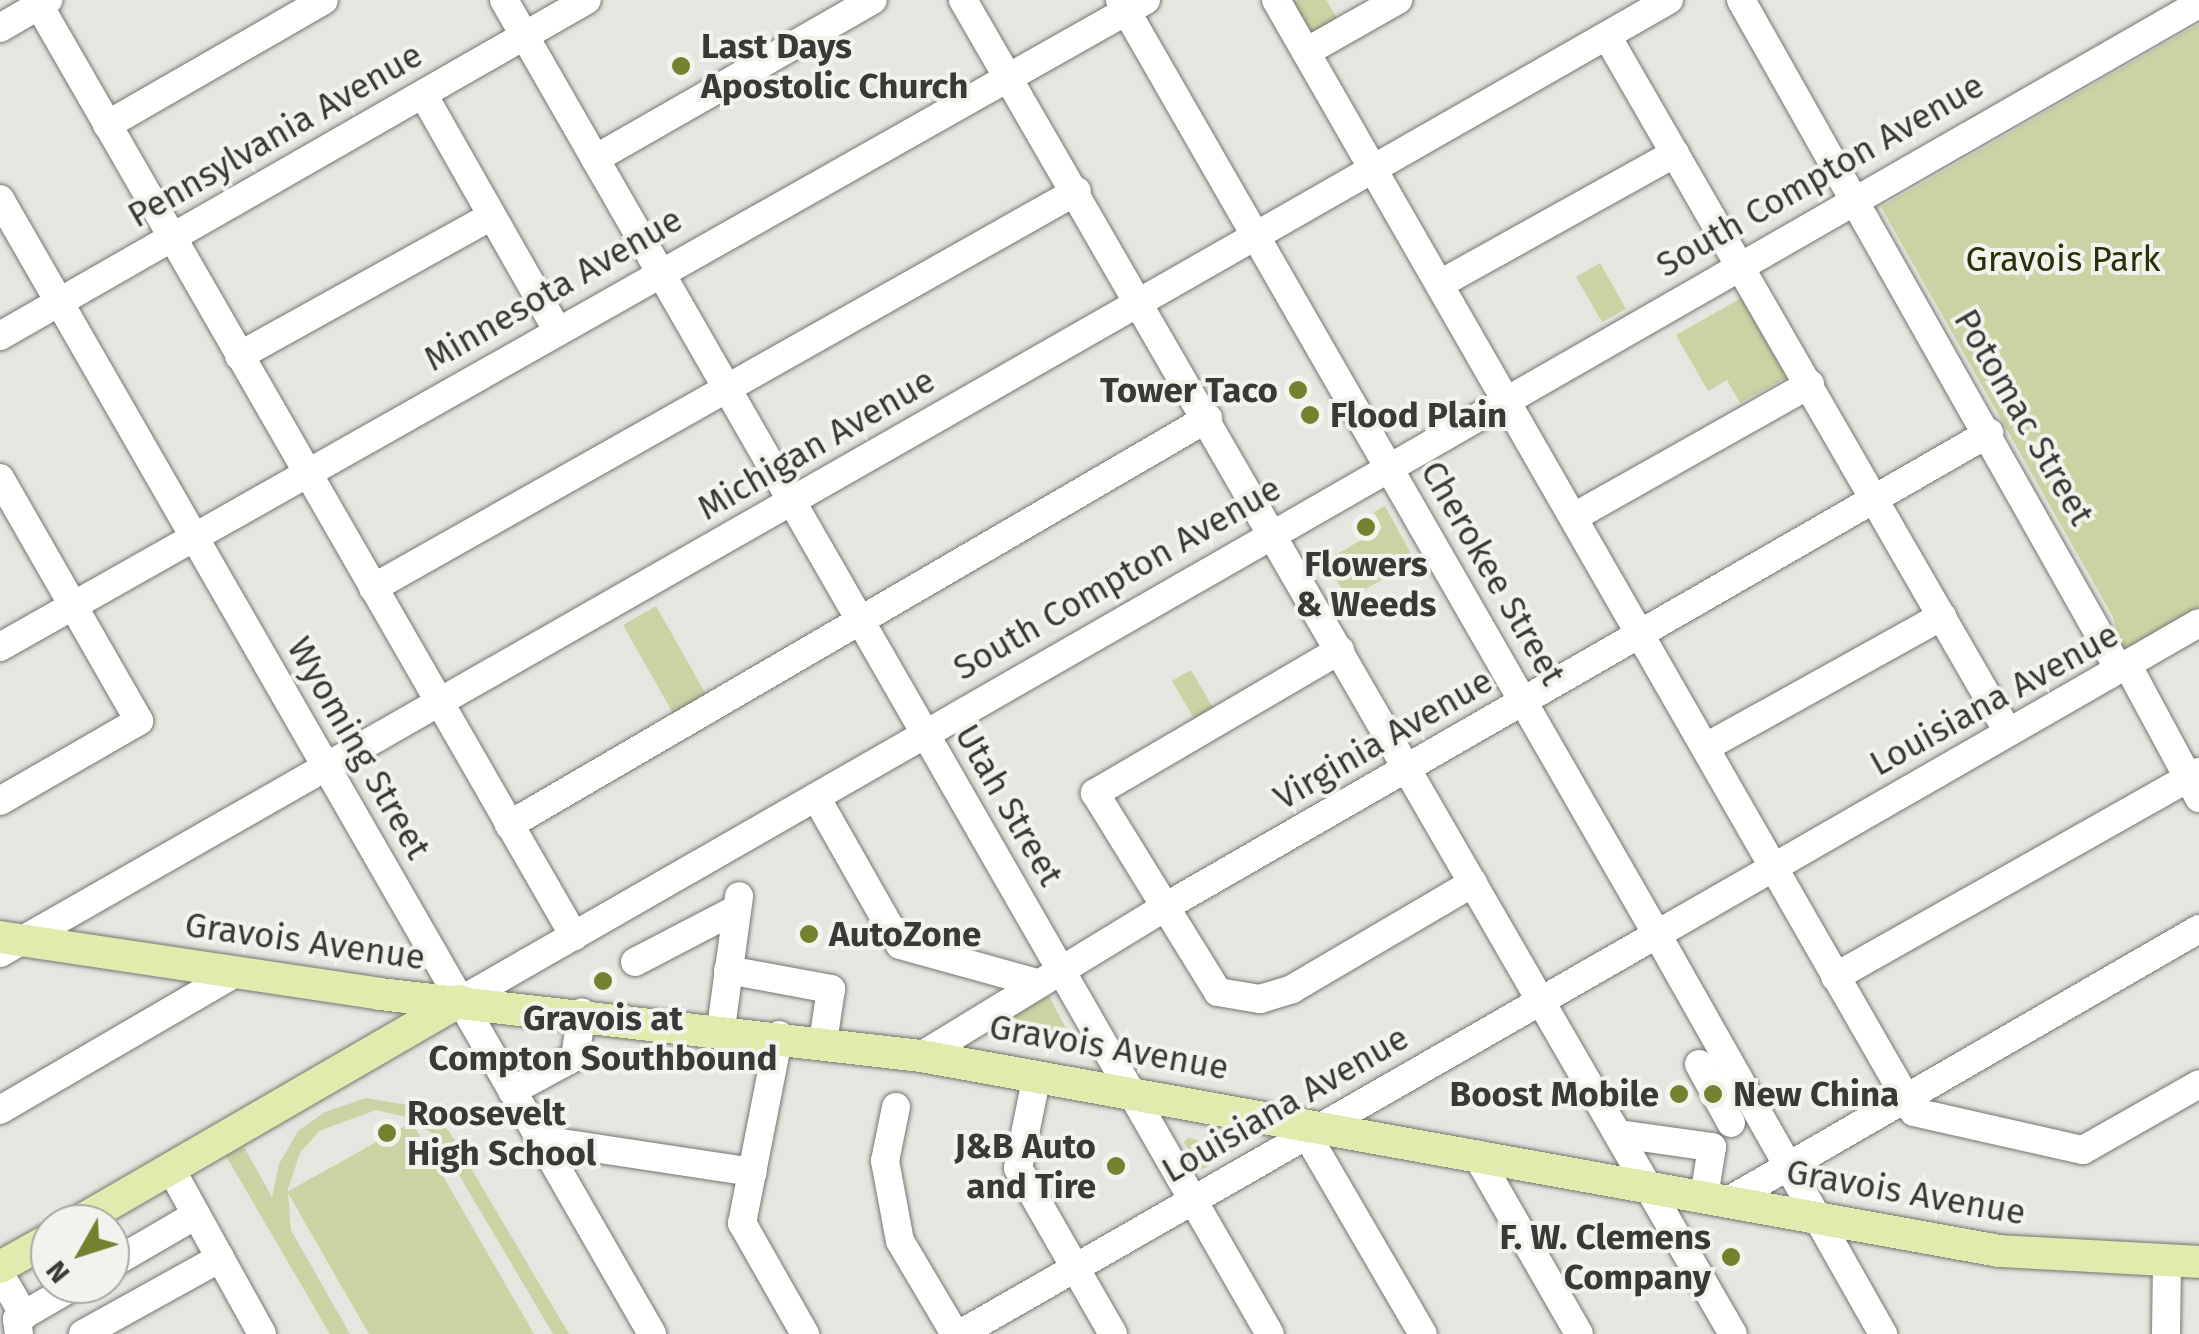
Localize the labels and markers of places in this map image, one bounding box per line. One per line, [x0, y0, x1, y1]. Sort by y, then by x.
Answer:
place label: Last Days Apostolic Church [701, 25, 968, 107]
marker: Last Days Apostolic Church [670, 55, 692, 77]
place label: Tower Taco [1100, 369, 1278, 411]
marker: Tower Taco [1287, 379, 1309, 401]
place label: Flood Plain [1330, 394, 1507, 436]
marker: Flood Plain [1299, 404, 1321, 426]
marker: Flowers & Weeds [1355, 516, 1377, 538]
place label: Flowers & Weeds [1296, 543, 1436, 625]
place label: AutoZone [829, 913, 981, 955]
marker: AutoZone [798, 923, 820, 945]
marker: Gravois at Compton Southbound [592, 970, 614, 992]
place label: Gravois at Compton Southbound [429, 997, 777, 1079]
place label: Boost Mobile [1450, 1073, 1659, 1115]
place label: New China [1733, 1073, 1899, 1115]
marker: Boost Mobile [1668, 1083, 1690, 1105]
marker: New China [1702, 1083, 1724, 1105]
place label: Roosevelt High School [407, 1092, 596, 1174]
marker: Roosevelt High School [376, 1122, 398, 1144]
place label: J&B Auto and Tire [954, 1125, 1096, 1207]
marker: J&B Auto and Tire [1105, 1155, 1127, 1177]
place label: F. W. Clemens Company [1499, 1216, 1711, 1298]
marker: F. W. Clemens Company [1720, 1246, 1742, 1268]

